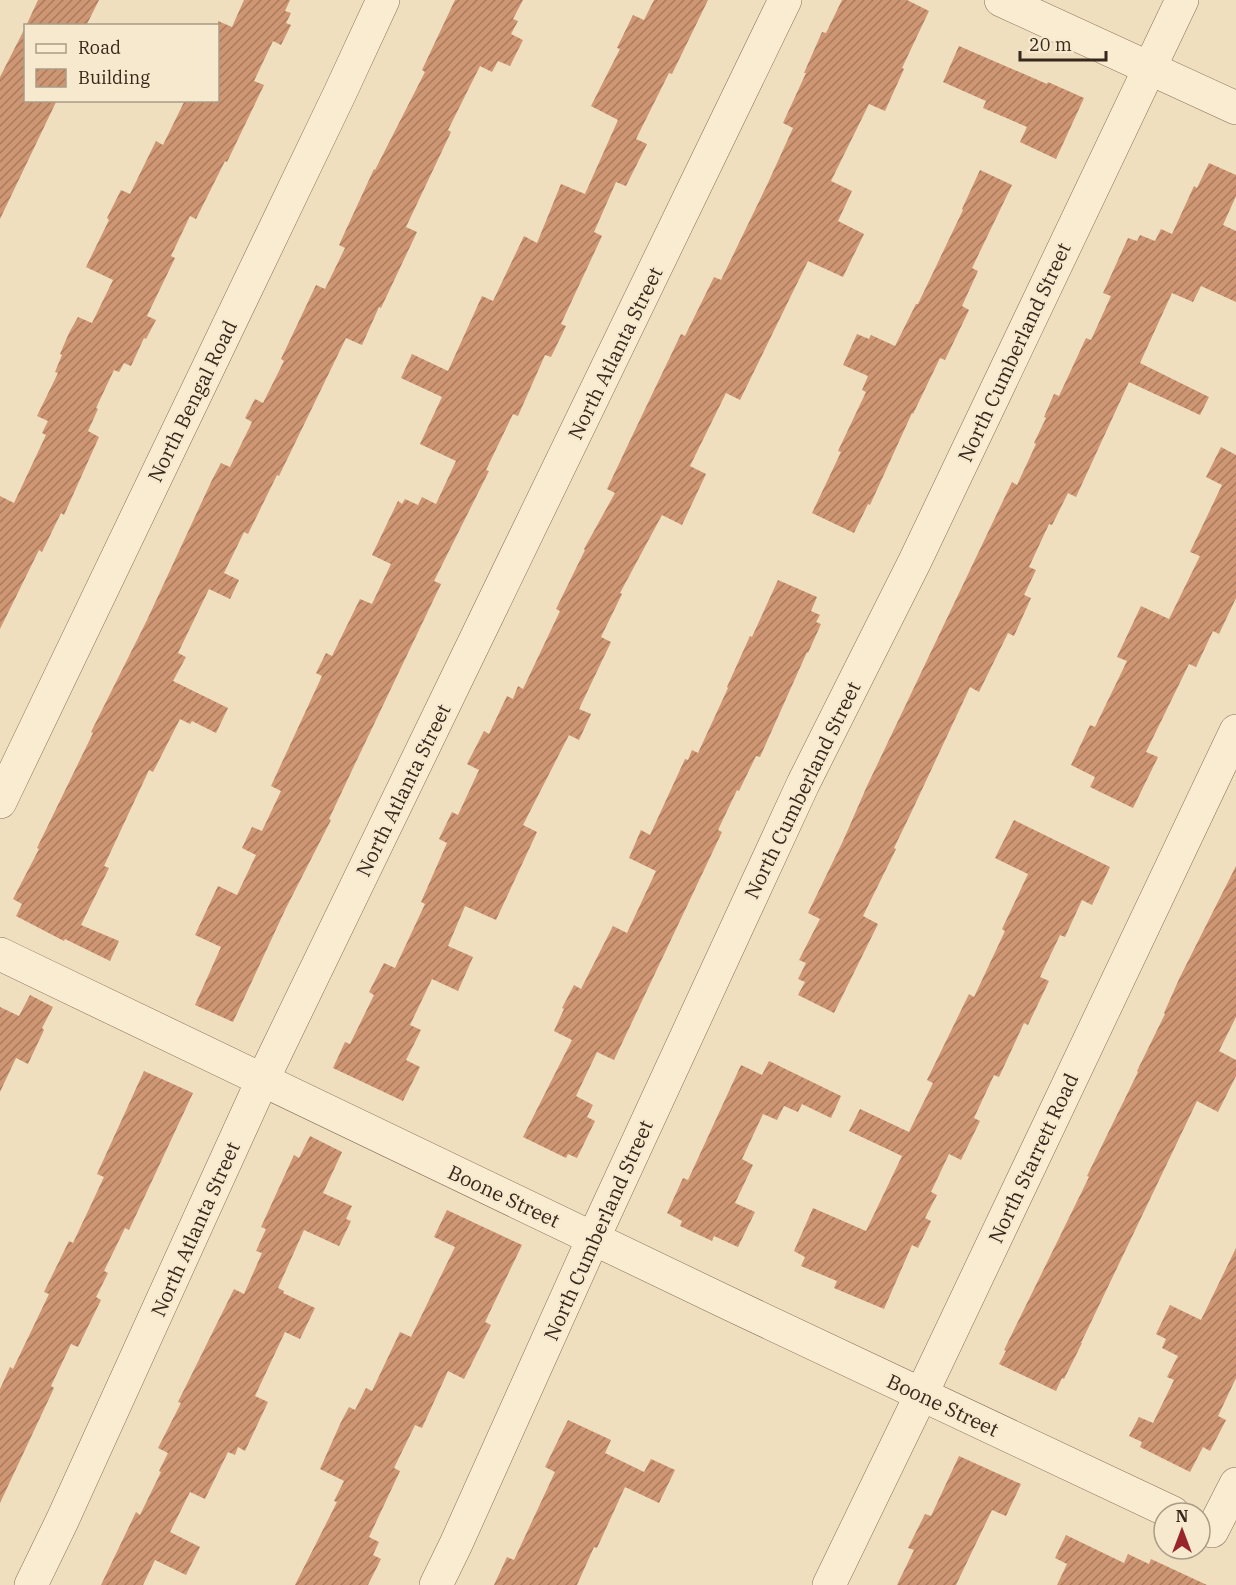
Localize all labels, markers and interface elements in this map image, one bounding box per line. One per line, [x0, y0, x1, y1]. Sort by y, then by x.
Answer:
legend [24, 24, 219, 102]
scale bar [1020, 24, 1106, 62]
text: 20 m [1029, 33, 1072, 56]
text: Road [78, 36, 121, 59]
text: Building [78, 66, 150, 89]
street label: North Cumberland Street [951, 238, 1077, 466]
street label: North Atlanta Street [561, 262, 669, 444]
street label: North Bengal Road [141, 316, 243, 486]
street label: North Cumberland Street [738, 677, 866, 903]
street label: North Atlanta Street [349, 699, 457, 881]
street label: North Starrett Road [982, 1069, 1084, 1247]
street label: North Cumberland Street [537, 1115, 659, 1345]
street label: North Atlanta Street [144, 1137, 246, 1321]
street label: Boone Street [444, 1158, 564, 1234]
street label: Boone Street [883, 1367, 1003, 1443]
north arrow [1152, 1501, 1212, 1561]
text: N [1176, 1506, 1188, 1526]

